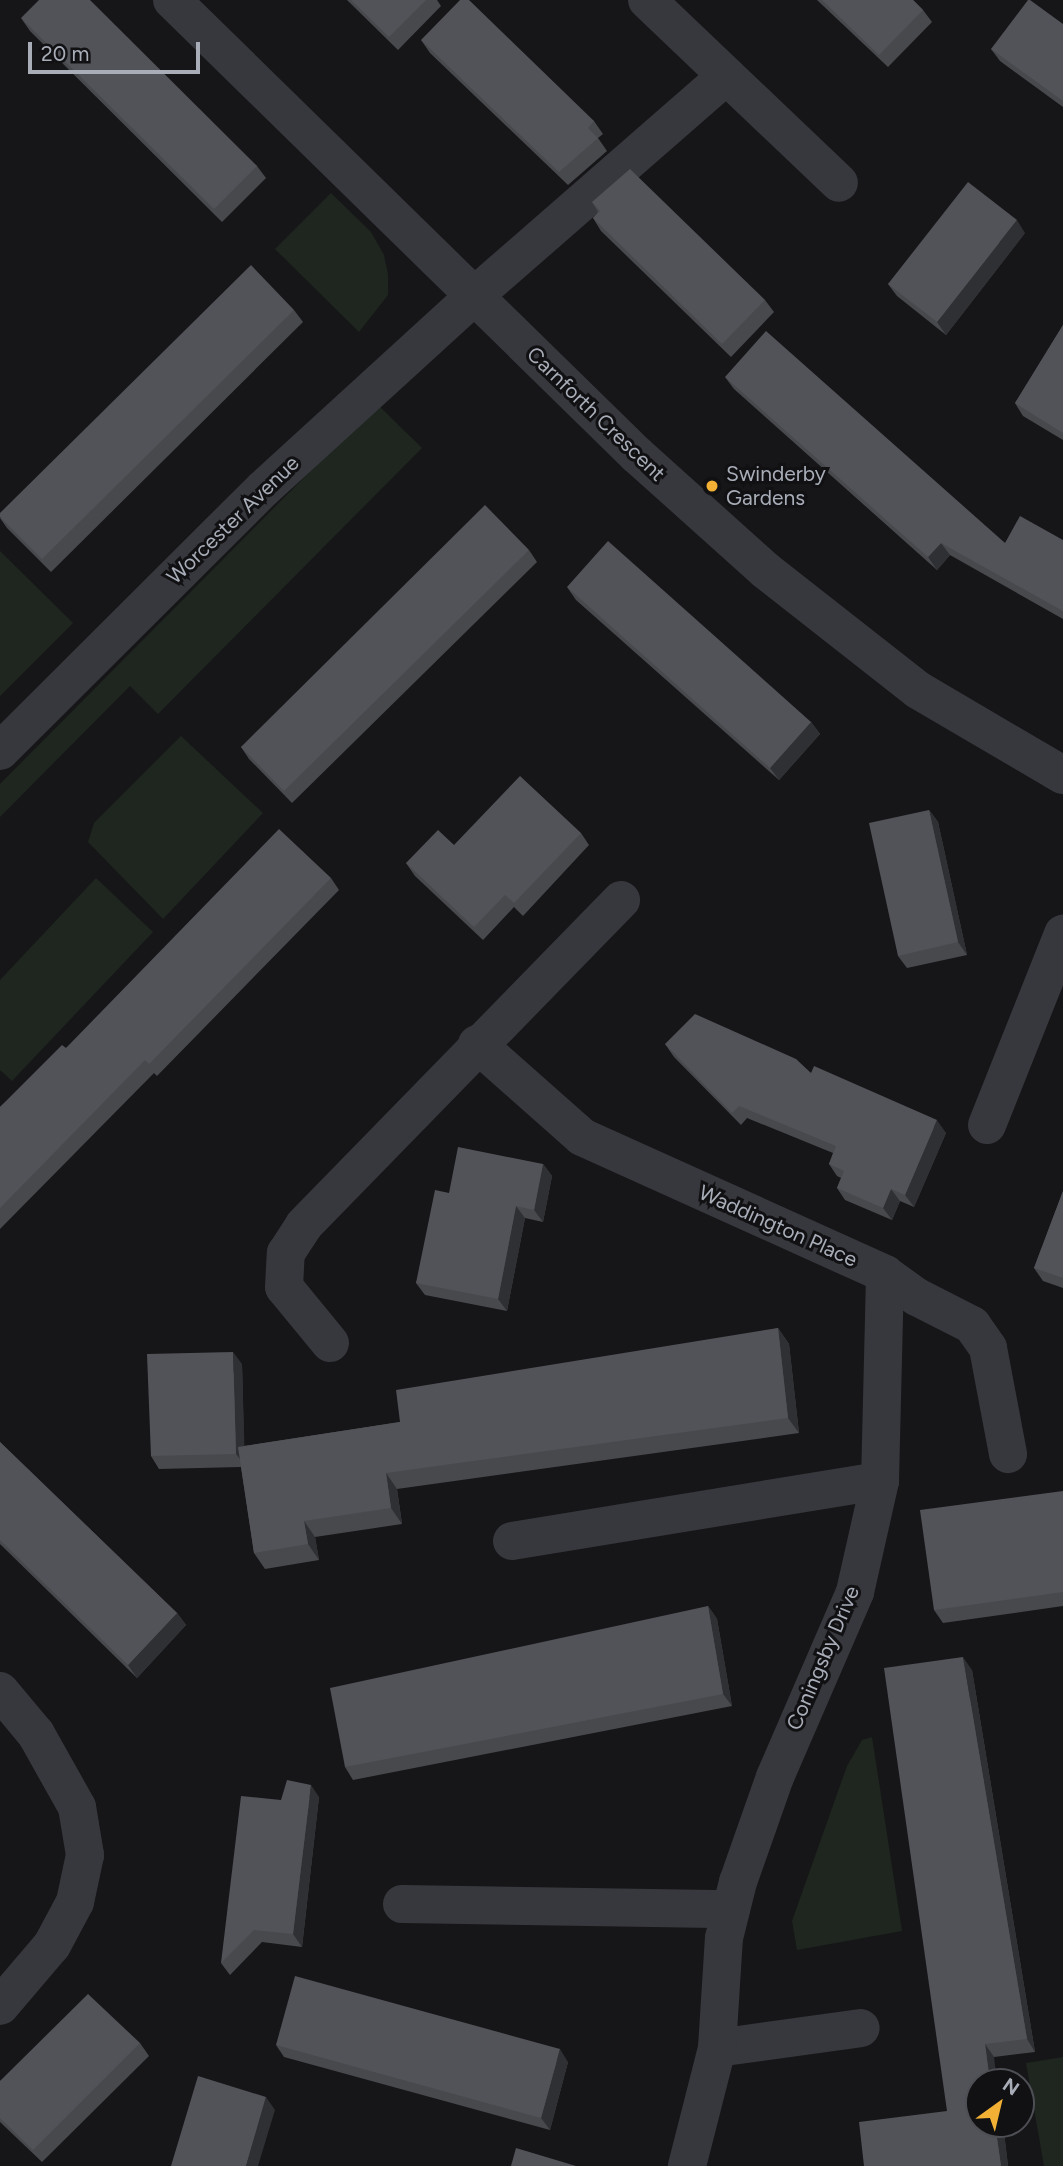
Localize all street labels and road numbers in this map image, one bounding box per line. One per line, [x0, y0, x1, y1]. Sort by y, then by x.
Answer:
street label: Carnforth Crescent [522, 342, 670, 486]
street label: Worcester Avenue [162, 451, 304, 589]
street label: Waddington Place [695, 1180, 861, 1272]
street label: Coningsby Drive [781, 1582, 865, 1734]

